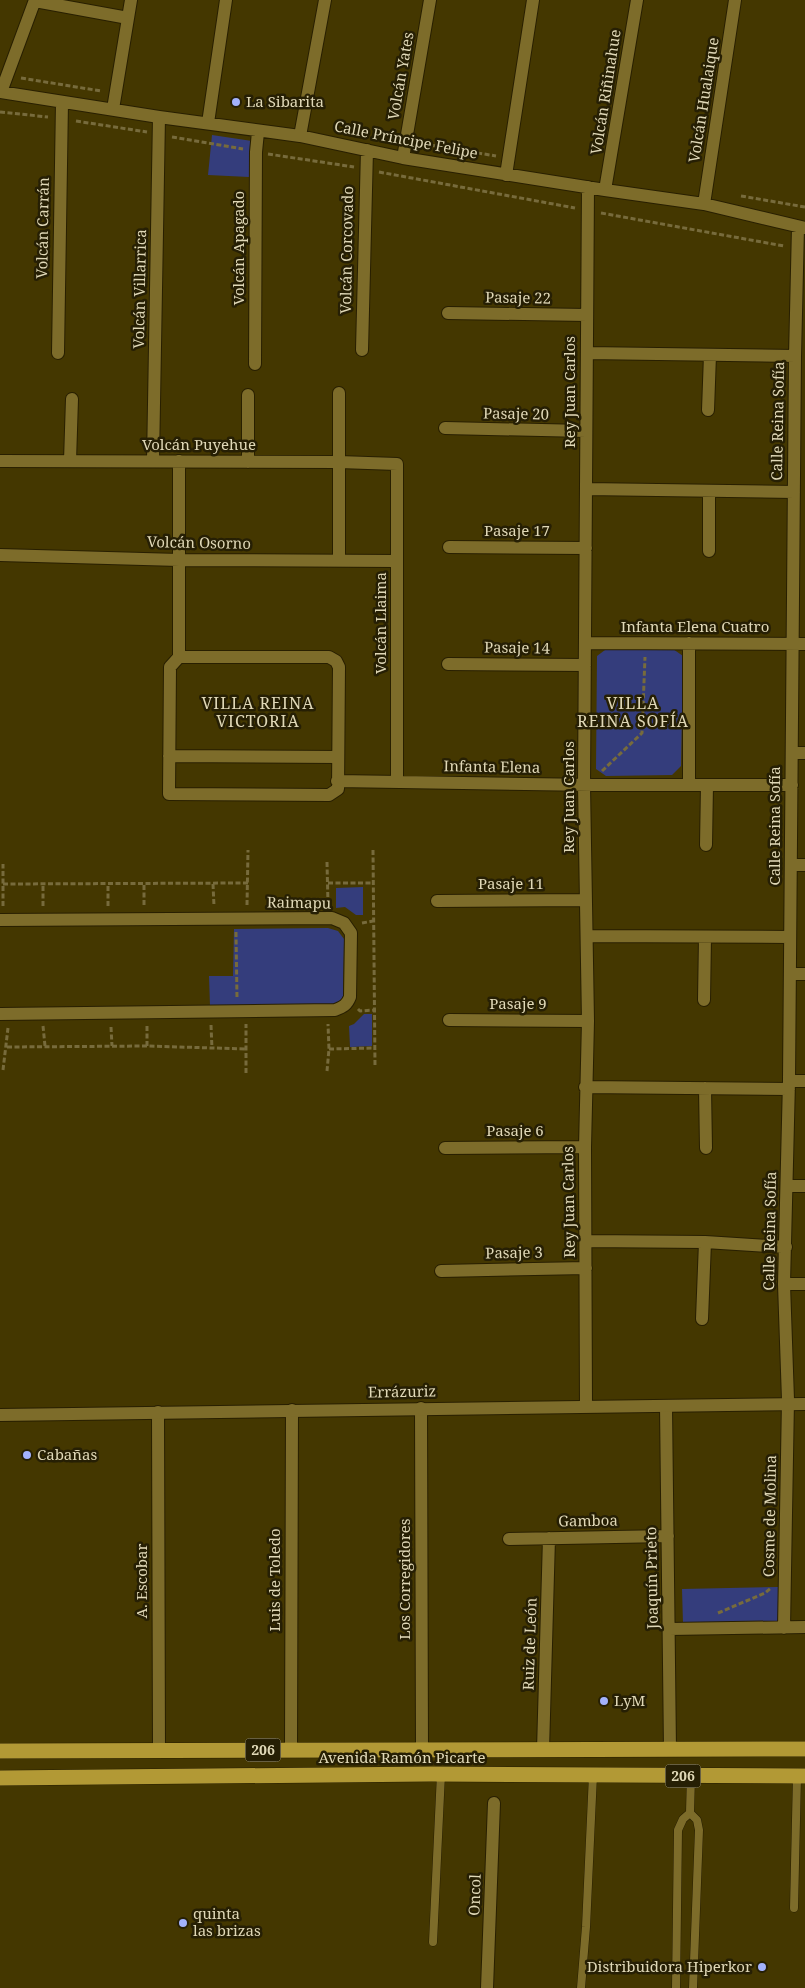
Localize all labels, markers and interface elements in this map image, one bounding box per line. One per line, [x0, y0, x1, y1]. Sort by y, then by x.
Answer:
street label: Volcán Riñinahue [585, 28, 625, 156]
street label: Volcán Yates [382, 30, 418, 121]
street label: Volcán Hualaique [683, 36, 723, 164]
place label: La Sibarita [246, 91, 324, 111]
marker: La Sibarita [230, 96, 242, 108]
street label: Calle Príncipe Felipe [333, 115, 480, 163]
street label: Volcán Carrán [31, 177, 53, 279]
street label: Volcán Corcovado [335, 186, 357, 314]
street label: Volcán Apagado [228, 191, 248, 305]
street label: Volcán Villarrica [128, 229, 150, 349]
street label: Pasaje 22 [485, 286, 551, 308]
street label: Rey Juan Carlos [559, 336, 579, 448]
street label: Calle Reina Sofía [766, 361, 788, 481]
street label: Pasaje 20 [483, 402, 549, 424]
street label: Volcán Puyehue [142, 434, 256, 454]
street label: Pasaje 17 [484, 520, 550, 540]
street label: Volcán Osorno [147, 531, 251, 553]
street label: Volcán Llaima [370, 572, 390, 674]
street label: Infanta Elena Cuatro [621, 616, 769, 636]
street label: Pasaje 14 [484, 636, 551, 658]
district label: VILLA REINA VICTORIA [202, 692, 314, 732]
district label: VILLA REINA SOFÍA [577, 692, 689, 732]
street label: Rey Juan Carlos [558, 741, 578, 853]
street label: Infanta Elena [444, 755, 540, 777]
street label: Calle Reina Sofía [764, 766, 784, 886]
street label: Pasaje 11 [478, 873, 544, 893]
street label: Raimapu [267, 891, 332, 913]
street label: Pasaje 9 [489, 993, 547, 1013]
street label: Pasaje 6 [486, 1120, 544, 1140]
street label: Rey Juan Carlos [557, 1146, 579, 1258]
street label: Calle Reina Sofía [758, 1171, 780, 1291]
street label: Pasaje 3 [485, 1241, 543, 1263]
street label: Errázuriz [368, 1380, 436, 1402]
place label: Cabañas [37, 1444, 97, 1464]
marker: Cabañas [21, 1449, 33, 1461]
street label: Cosme de Molina [758, 1455, 780, 1577]
street label: Gamboa [558, 1509, 618, 1531]
street label: Los Corregidores [394, 1518, 414, 1640]
street label: Joaquín Prieto [640, 1527, 662, 1630]
street label: Luis de Toledo [264, 1528, 284, 1632]
street label: A. Escobar [131, 1543, 151, 1619]
street label: Ruiz de León [517, 1597, 541, 1691]
place label: LyM [614, 1690, 645, 1710]
marker: LyM [598, 1695, 610, 1707]
road number: 206 [246, 1738, 280, 1762]
street label: Avenida Ramón Picarte [318, 1747, 486, 1767]
road number: 206 [666, 1764, 700, 1788]
street label: Oncol [463, 1874, 485, 1916]
place label: quinta las brizas [193, 1903, 261, 1940]
marker: quinta las brizas [177, 1917, 189, 1929]
place label: Distribuidora Hiperkor [587, 1956, 752, 1976]
marker: Distribuidora Hiperkor [756, 1961, 768, 1973]

